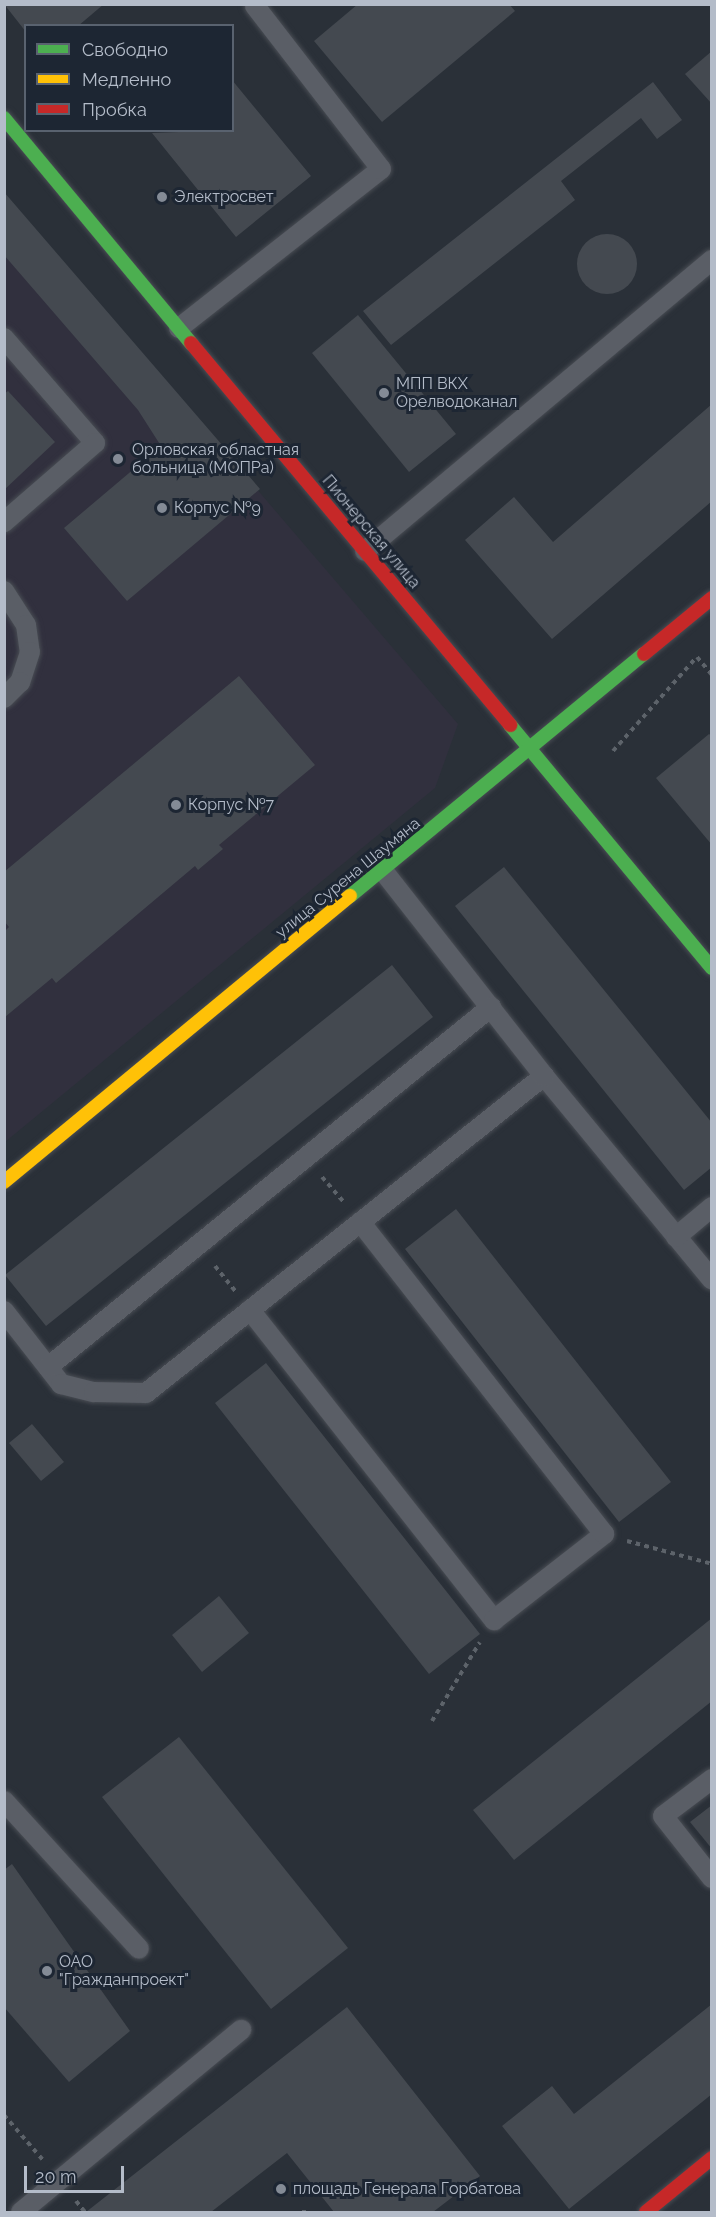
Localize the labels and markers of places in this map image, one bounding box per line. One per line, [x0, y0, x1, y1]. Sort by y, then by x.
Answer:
place label: Электросвет [174, 187, 274, 207]
marker: Электросвет [155, 190, 169, 204]
place label: МПП ВКХ Орелводоканал [396, 374, 517, 412]
marker: МПП ВКХ Орелводоканал [377, 386, 391, 400]
place label: Орловская областная больница (МОПРа) [132, 440, 299, 478]
marker: Орловская областная больница (МОПРа) [109, 450, 127, 468]
place label: Корпус №9 [174, 498, 261, 518]
marker: Корпус №9 [155, 501, 169, 515]
place label: Корпус №7 [188, 795, 274, 815]
marker: Корпус №7 [169, 798, 183, 812]
place label: ОАО "Гражданпроект" [59, 1952, 189, 1990]
marker: ОАО "Гражданпроект" [40, 1964, 54, 1978]
place label: площадь Генерала Горбатова [293, 2179, 521, 2199]
marker: площадь Генерала Горбатова [274, 2182, 288, 2196]

